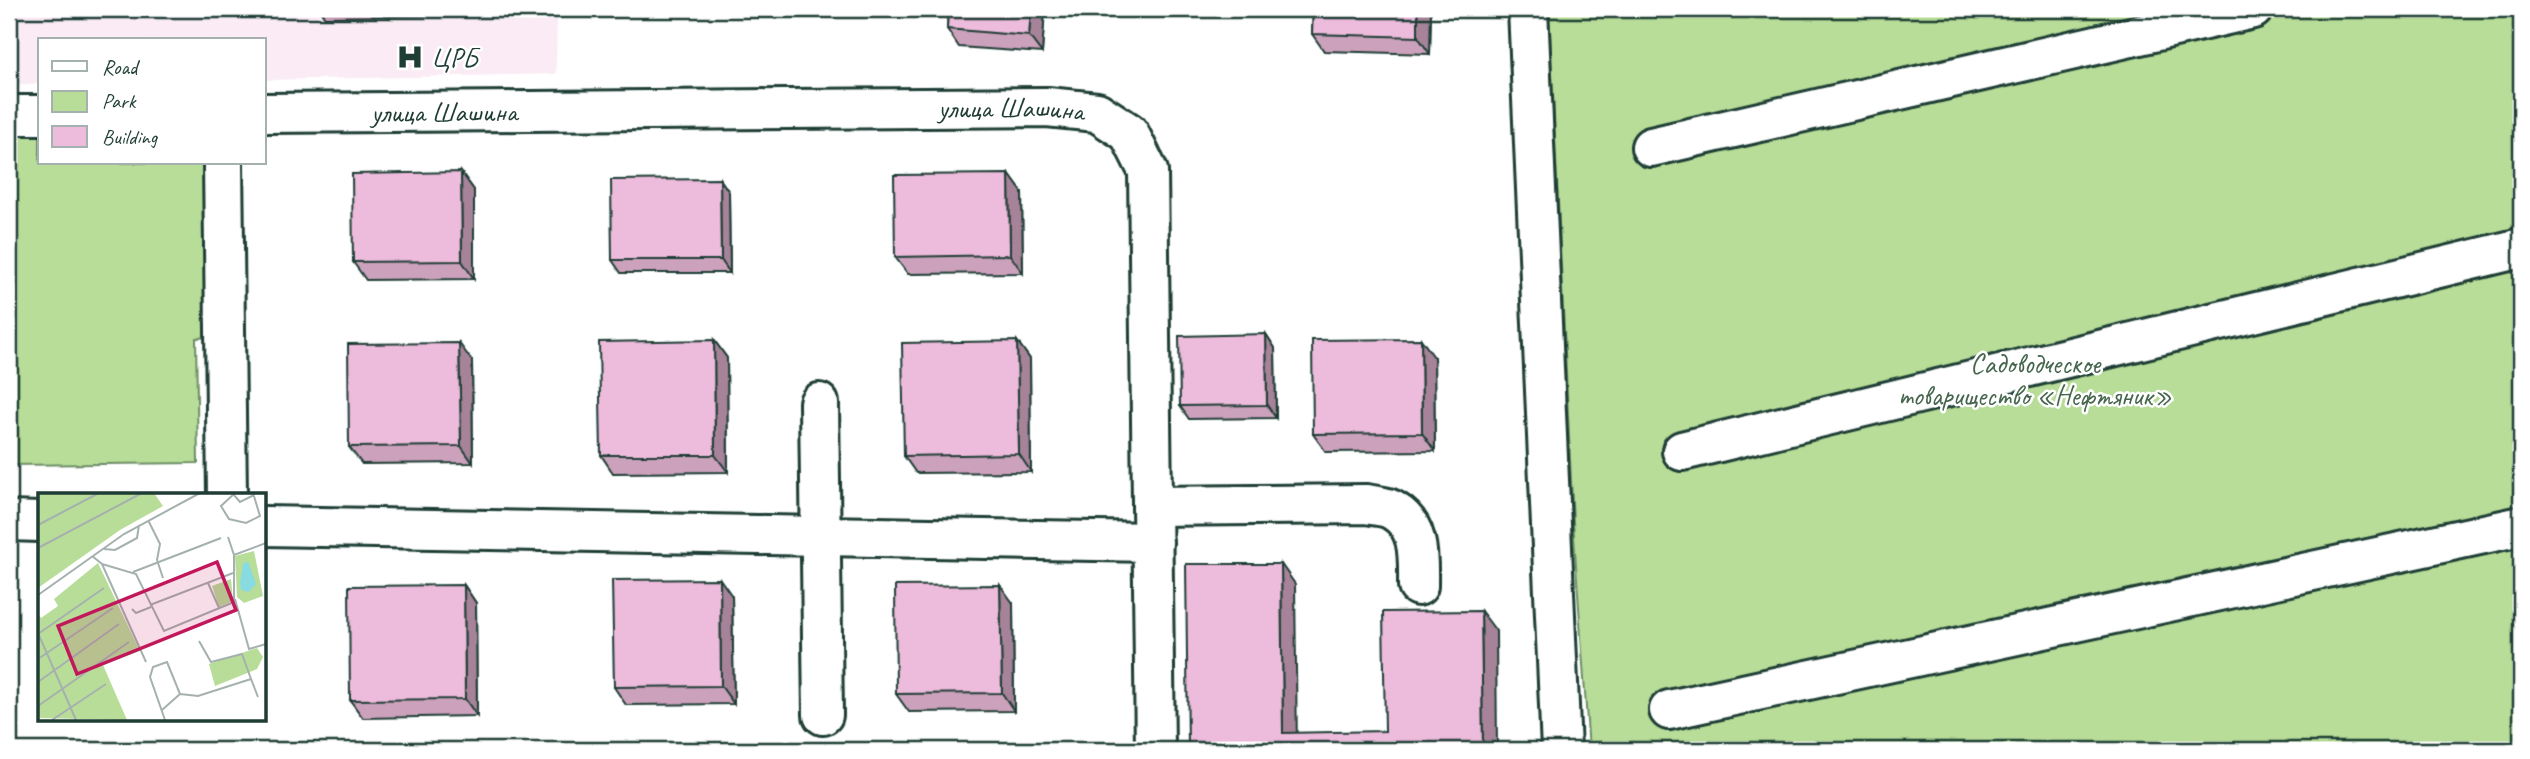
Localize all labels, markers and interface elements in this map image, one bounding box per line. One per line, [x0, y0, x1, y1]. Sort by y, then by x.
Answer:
legend [38, 38, 266, 164]
place label: ЦРБ [431, 40, 480, 75]
hospital icon: ЦРБ [395, 42, 425, 72]
text: Road [102, 54, 141, 80]
text: Park [102, 88, 137, 114]
street label: улица Шашина [936, 89, 1088, 128]
street label: улица Шашина [369, 94, 520, 130]
text: Building [102, 124, 159, 150]
park label: Садоводческое товарищество «Нефтяник» [1898, 346, 2172, 413]
inset map [38, 493, 266, 720]

